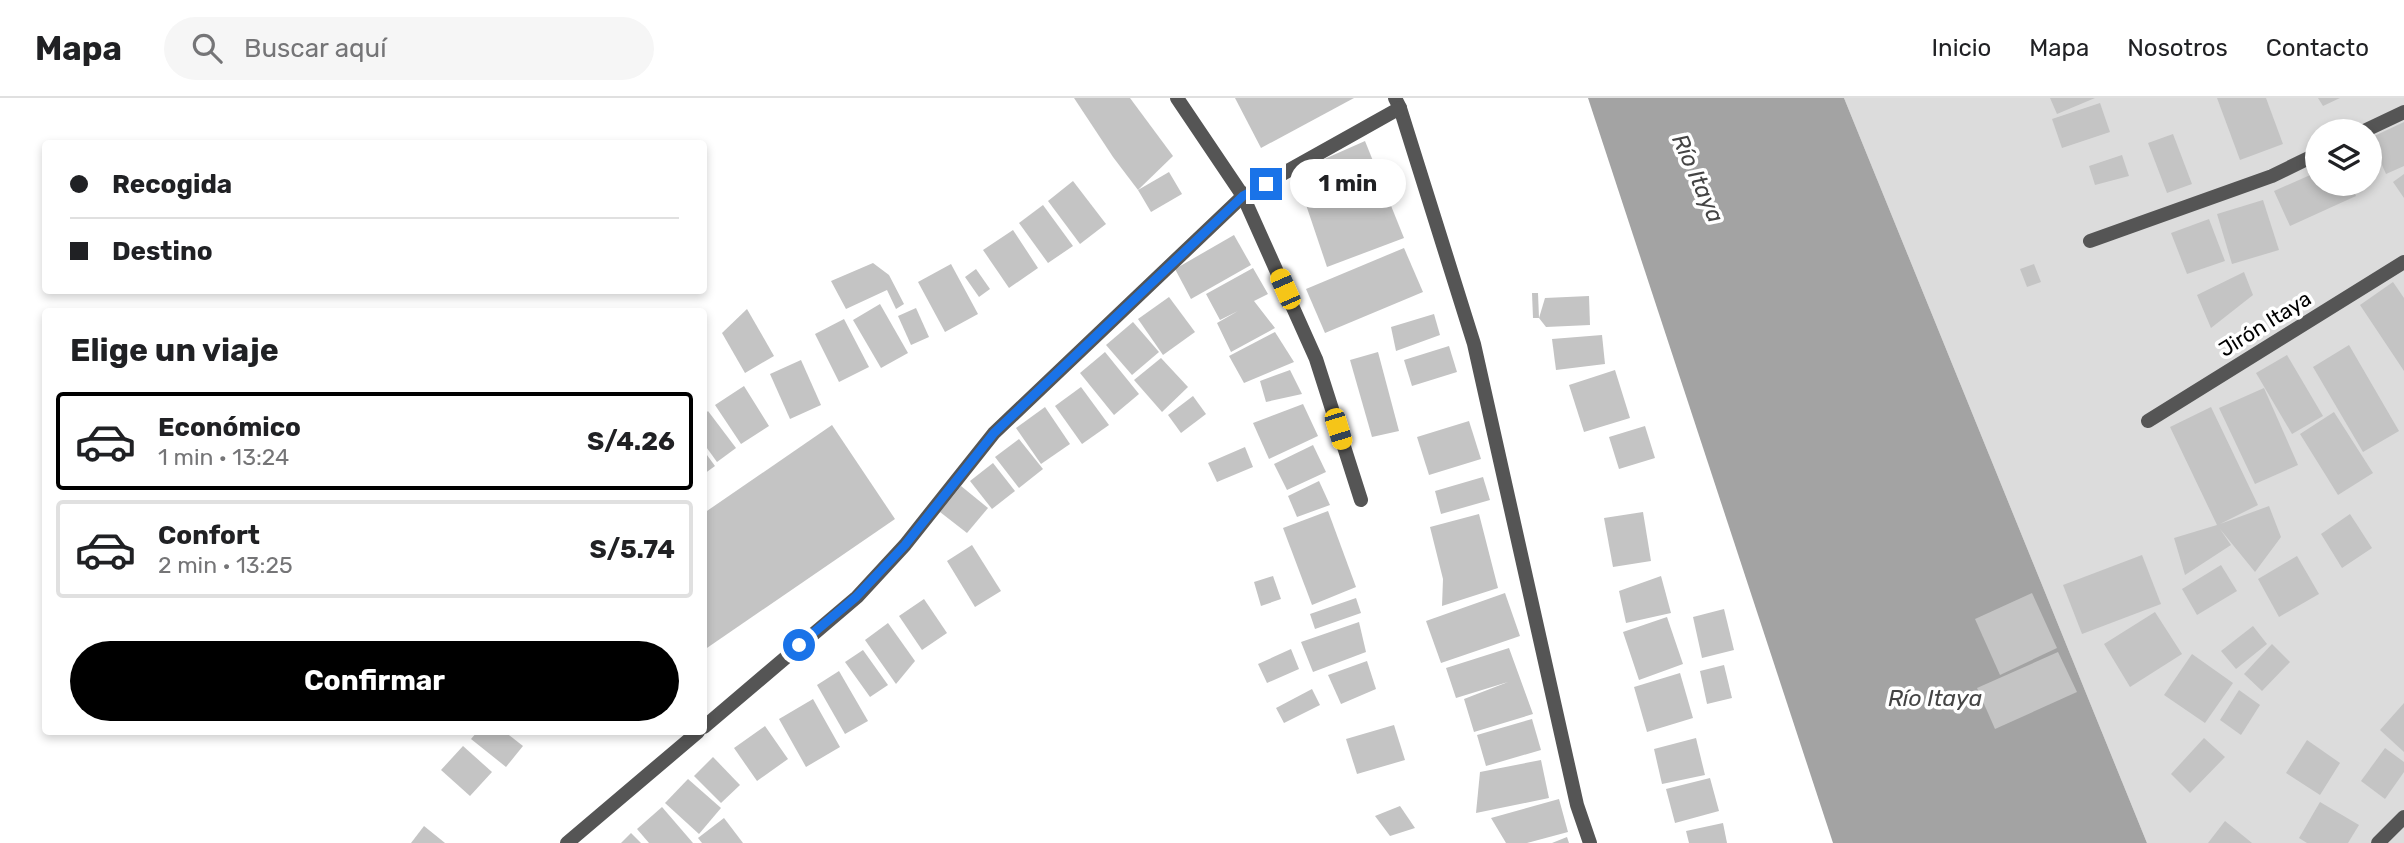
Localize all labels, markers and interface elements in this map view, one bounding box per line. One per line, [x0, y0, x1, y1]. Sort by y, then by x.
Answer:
search box [164, 17, 654, 80]
text: Mapa [35, 29, 122, 68]
icon: search [188, 29, 226, 67]
text: Buscar aquí [244, 33, 387, 64]
text: Inicio [1932, 34, 1991, 62]
text: Mapa [2029, 34, 2089, 62]
text: Nosotros [2127, 34, 2228, 62]
text: Contacto [2266, 34, 2369, 62]
map controls [2305, 119, 2382, 196]
button: layers [2305, 119, 2382, 196]
water label: Río Itaya [1666, 129, 1730, 227]
callout: 1 min [1290, 160, 1406, 208]
route end [1250, 168, 1282, 200]
text: Recogida [112, 169, 232, 200]
text: 1 min [1319, 169, 1377, 197]
text: Destino [112, 236, 213, 267]
car [1267, 266, 1304, 312]
street label: Jirón Itaya [2214, 285, 2316, 362]
text: Elige un viaje [70, 331, 279, 369]
car [1322, 406, 1355, 452]
icon: car [74, 410, 137, 473]
text: Económico [158, 412, 301, 443]
text: S/4.26 [587, 426, 675, 457]
text: 1 min · 13:24 [158, 443, 289, 471]
icon: car [74, 518, 137, 581]
text: Confort [158, 520, 260, 551]
text: S/5.74 [589, 534, 675, 565]
text: 2 min · 13:25 [158, 551, 293, 579]
route start [783, 629, 815, 661]
button: Confirmar [70, 641, 679, 721]
water label: Río Itaya [1888, 684, 1982, 712]

